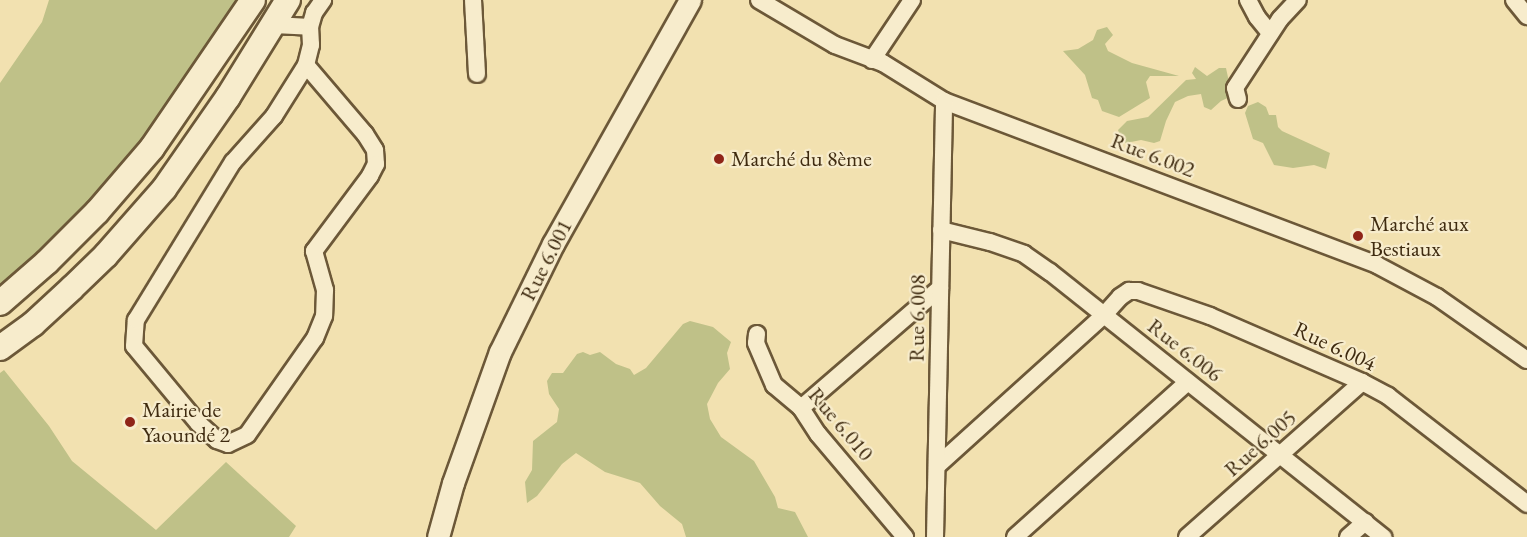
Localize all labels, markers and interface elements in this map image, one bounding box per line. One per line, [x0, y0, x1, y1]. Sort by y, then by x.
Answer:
street label: Rue 6.002 [1107, 127, 1199, 183]
place label: Marché du 8ème [731, 146, 872, 172]
marker: Marché du 8ème [712, 152, 726, 166]
place label: Marché aux Bestiaux [1370, 210, 1469, 262]
street label: Rue 6.001 [514, 215, 578, 305]
marker: Marché aux Bestiaux [1351, 229, 1365, 243]
street label: Rue 6.008 [903, 274, 931, 362]
street label: Rue 6.006 [1142, 313, 1228, 387]
street label: Rue 6.004 [1290, 316, 1380, 376]
street label: Rue 6.010 [803, 382, 879, 466]
place label: Mairie de Yaoundé 2 [142, 396, 230, 448]
street label: Rue 6.005 [1219, 404, 1301, 482]
marker: Mairie de Yaoundé 2 [123, 415, 137, 429]

